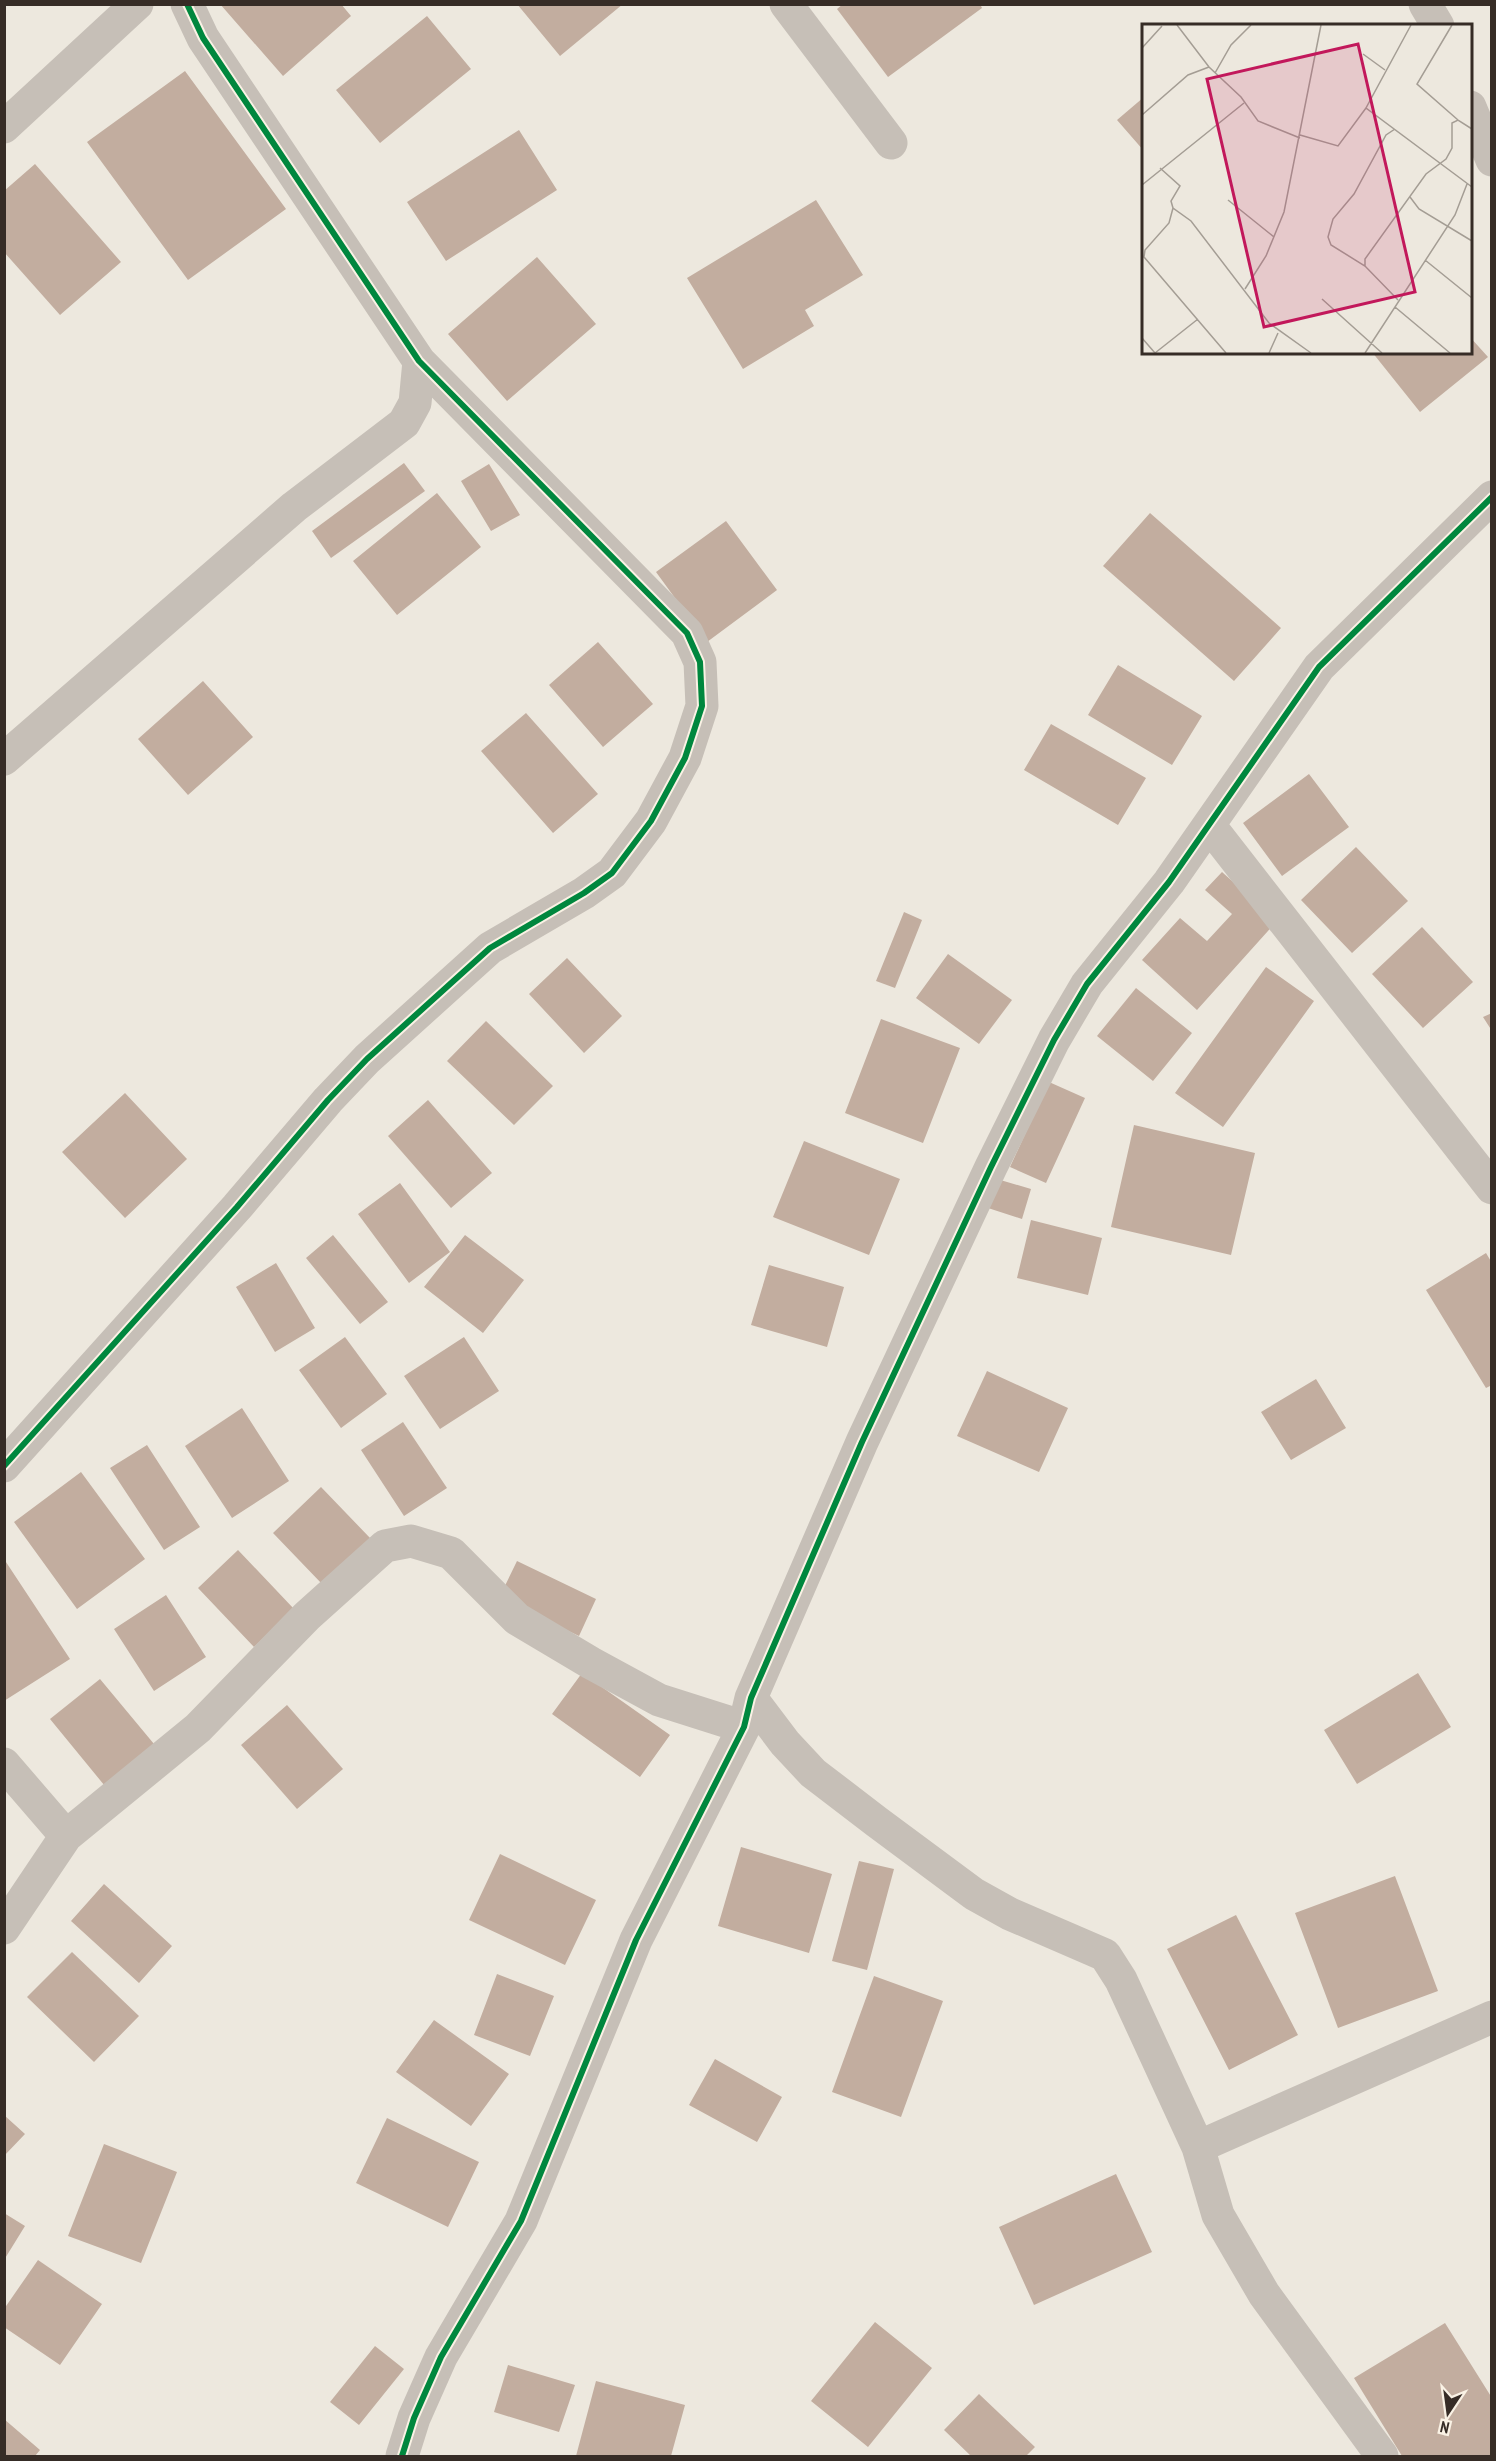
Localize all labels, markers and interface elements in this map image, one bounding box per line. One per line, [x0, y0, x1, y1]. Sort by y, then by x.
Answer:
inset map [1142, 24, 1472, 354]
north arrow [1418, 2383, 1478, 2443]
text: N [1438, 2417, 1451, 2438]

